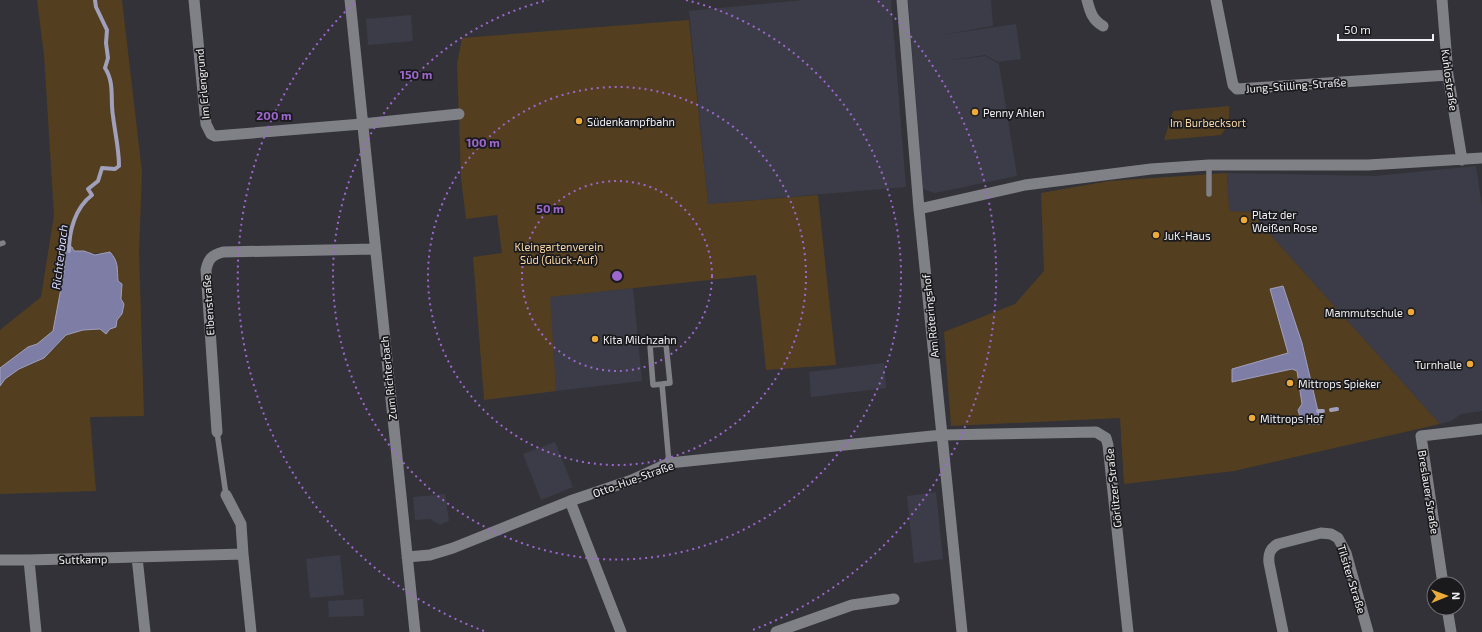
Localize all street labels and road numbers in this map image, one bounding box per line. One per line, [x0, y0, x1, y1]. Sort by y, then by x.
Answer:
street label: Im Erlengrund [192, 48, 212, 120]
street label: Kuhlostraße [1439, 48, 1461, 112]
street label: Jung-Stilling-Straße [1245, 75, 1347, 95]
street label: Am Röteringshof [919, 273, 941, 358]
street label: Eibenstraße [199, 274, 217, 336]
street label: Zum Richterbach [377, 335, 399, 421]
street label: Görlitzer Straße [1102, 447, 1124, 528]
street label: Breslauer Straße [1416, 449, 1442, 535]
street label: Otto-Hue-Straße [591, 458, 675, 500]
street label: Tilsiter Straße [1335, 543, 1369, 615]
street label: Suttkamp [59, 552, 107, 566]

